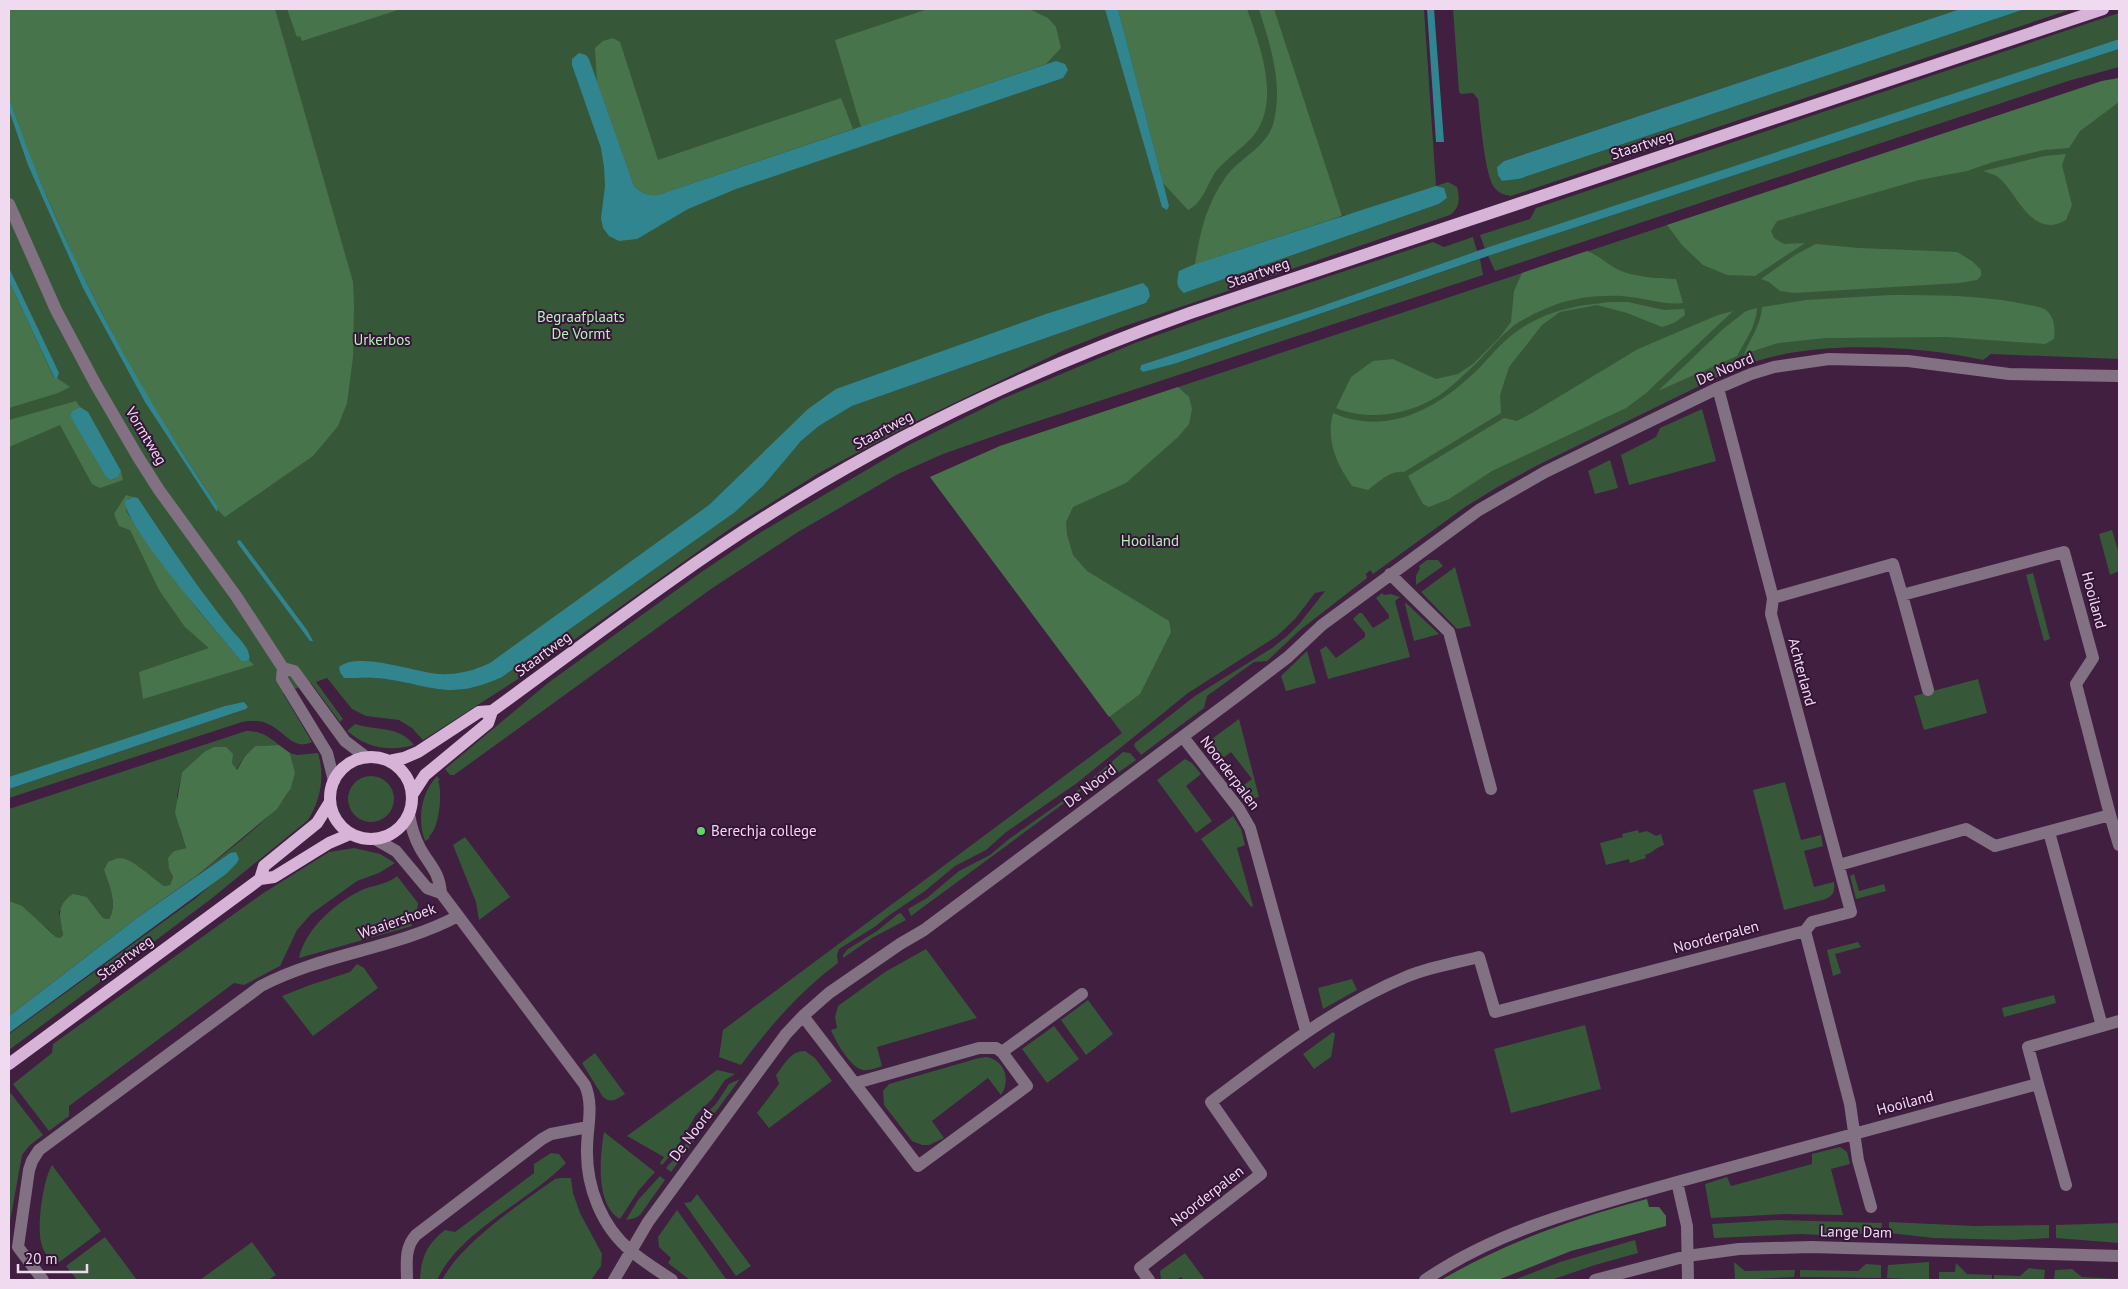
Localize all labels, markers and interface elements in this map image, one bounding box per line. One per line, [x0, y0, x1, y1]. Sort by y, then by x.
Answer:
street label: Staartweg [1608, 125, 1676, 164]
street label: Staartweg [1224, 253, 1292, 292]
park label: Begraafplaats De Vormt [537, 307, 625, 343]
park label: Urkerbos [353, 330, 411, 349]
street label: De Noord [1693, 348, 1756, 389]
street label: Vormtweg [121, 402, 171, 468]
street label: Staartweg [850, 406, 916, 453]
park label: Hooiland [1121, 531, 1179, 550]
street label: Hooiland [2078, 569, 2111, 630]
street label: Staartweg [511, 627, 575, 680]
street label: Achterland [1784, 636, 1821, 708]
street label: Noorderpalen [1196, 732, 1264, 813]
street label: De Noord [1060, 760, 1120, 811]
place label: Berechja college [711, 821, 817, 840]
marker: Berechja college [695, 825, 707, 837]
street label: Waaiershoek [356, 898, 439, 943]
street label: Noorderpalen [1671, 916, 1761, 957]
street label: Staartweg [93, 931, 157, 984]
street label: Hooiland [1874, 1086, 1935, 1119]
street label: De Noord [665, 1105, 716, 1165]
street label: Noorderpalen [1166, 1161, 1247, 1230]
street label: Lange Dam [1820, 1221, 1892, 1242]
scale bar [18, 1242, 86, 1274]
text: 20 m [25, 1249, 58, 1268]

